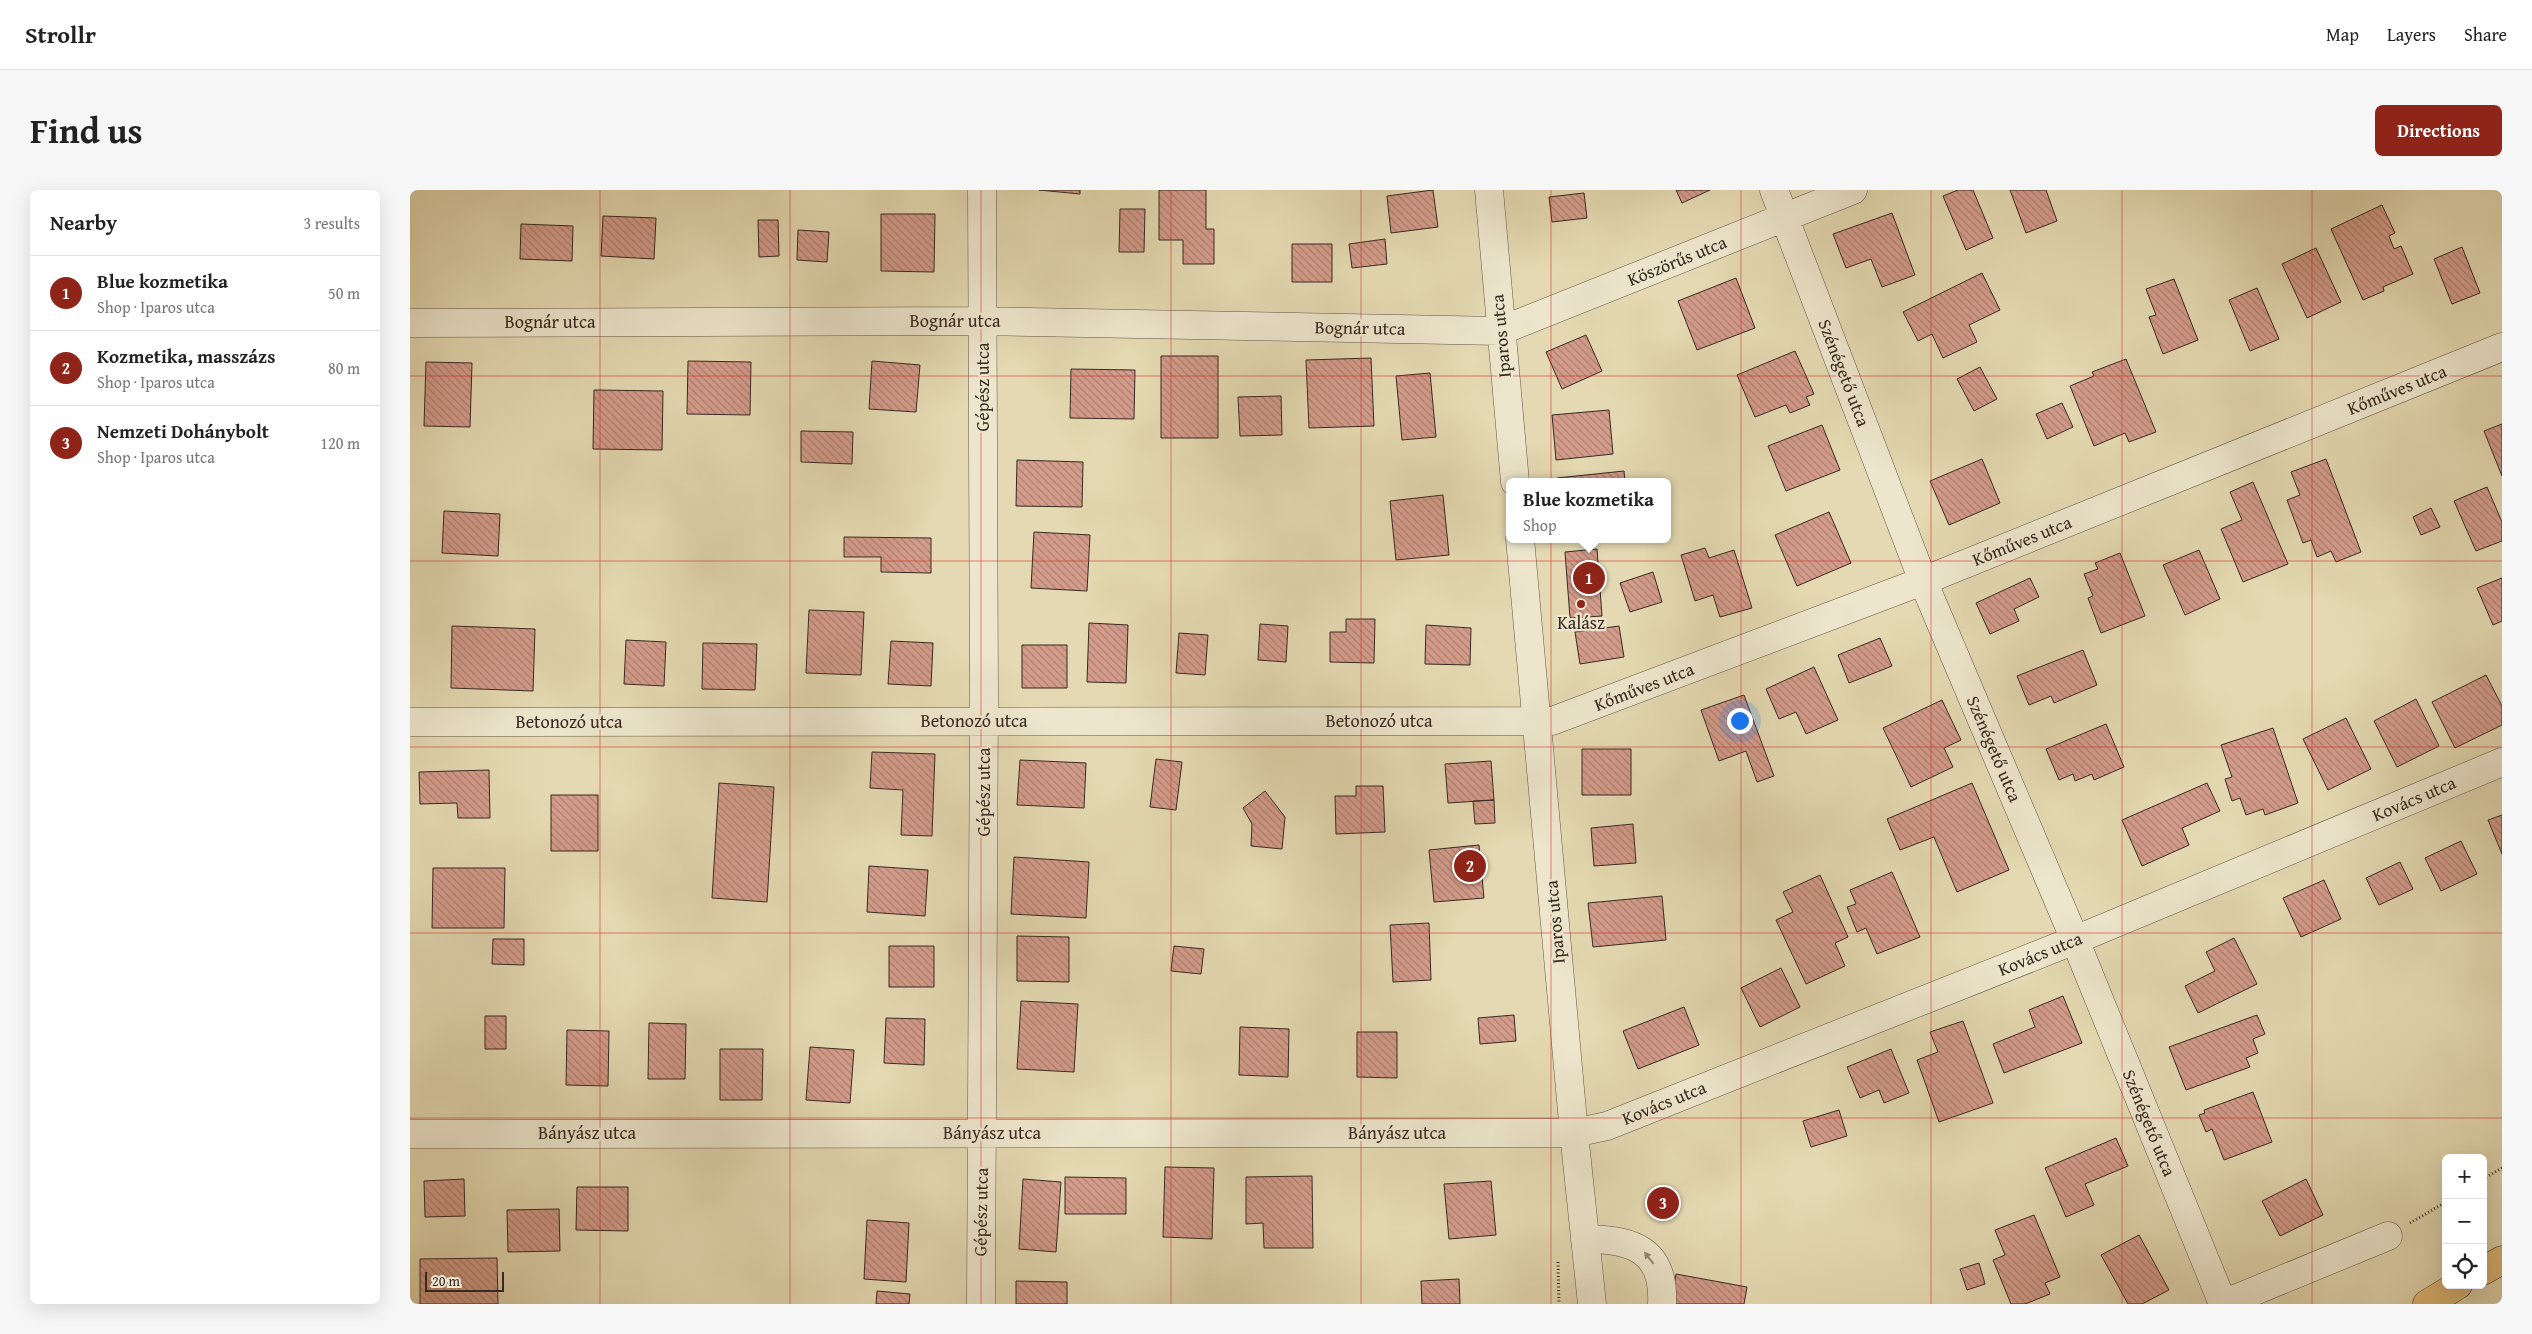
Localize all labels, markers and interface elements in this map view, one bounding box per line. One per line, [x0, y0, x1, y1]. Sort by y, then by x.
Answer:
text: Strollr [25, 17, 96, 52]
text: Map [2326, 21, 2359, 48]
text: Layers [2387, 21, 2436, 48]
text: Share [2464, 21, 2507, 48]
text: Find us [30, 105, 143, 156]
button: Directions [2375, 105, 2502, 156]
text: Nearby [50, 207, 117, 238]
text: 3 results [303, 211, 360, 235]
street label: Köszörűs utca [1623, 228, 1731, 293]
text: Blue kozmetika [97, 267, 228, 295]
text: 1 [62, 281, 70, 305]
text: 50 m [328, 281, 360, 305]
street label: Iparos utca [1483, 293, 1518, 379]
text: Shop · Iparos utca [97, 295, 215, 319]
street label: Bognár utca [910, 307, 1001, 334]
street label: Bognár utca [505, 308, 596, 335]
street label: Bognár utca [1314, 313, 1406, 342]
street label: Szénégető utca [1812, 315, 1878, 431]
text: Kozmetika, masszázs [97, 342, 275, 370]
street label: Gépész utca [969, 342, 996, 431]
text: 2 [62, 356, 70, 380]
text: 80 m [328, 356, 360, 380]
street label: Kőműves utca [2343, 357, 2451, 422]
text: Shop · Iparos utca [97, 370, 215, 394]
text: Nemzeti Dohánybolt [97, 417, 269, 445]
text: 3 [62, 431, 70, 455]
text: 120 m [320, 431, 360, 455]
text: Shop · Iparos utca [97, 445, 215, 469]
popup [1506, 478, 1671, 543]
text: Blue kozmetika [1523, 485, 1654, 513]
street label: Kőműves utca [1968, 508, 2076, 573]
text: Shop [1523, 513, 1557, 537]
pin: 1 [1573, 559, 1605, 597]
marker: Kalász [1575, 598, 1587, 610]
place label: Kalász [1557, 609, 1605, 636]
street label: Kőműves utca [1590, 655, 1698, 718]
street label: Szénégető utca [1960, 691, 2029, 807]
street label: Betonozó utca [920, 707, 1028, 734]
street label: Betonozó utca [1325, 707, 1433, 734]
street label: Betonozó utca [515, 708, 623, 735]
your location [1727, 708, 1753, 734]
street label: Gépész utca [970, 747, 997, 836]
street label: Kovács utca [2368, 769, 2460, 828]
pin: 2 [1454, 847, 1486, 885]
street label: Iparos utca [1537, 879, 1572, 965]
street label: Kovács utca [1994, 924, 2086, 983]
street label: Szénégető utca [2116, 1065, 2183, 1181]
street label: Kovács utca [1618, 1073, 1710, 1132]
street label: Bányász utca [538, 1119, 636, 1146]
street label: Bányász utca [943, 1119, 1041, 1146]
street label: Bányász utca [1348, 1119, 1446, 1146]
map controls [2442, 1154, 2487, 1289]
button: + [2442, 1154, 2487, 1199]
street label: Gépész utca [966, 1167, 995, 1257]
pin: 3 [1647, 1184, 1679, 1222]
button: − [2442, 1199, 2487, 1244]
button: locate [2442, 1244, 2487, 1289]
one-way arrow [1643, 1252, 1654, 1265]
scale bar [425, 1269, 504, 1292]
text: 20 m [432, 1271, 460, 1291]

